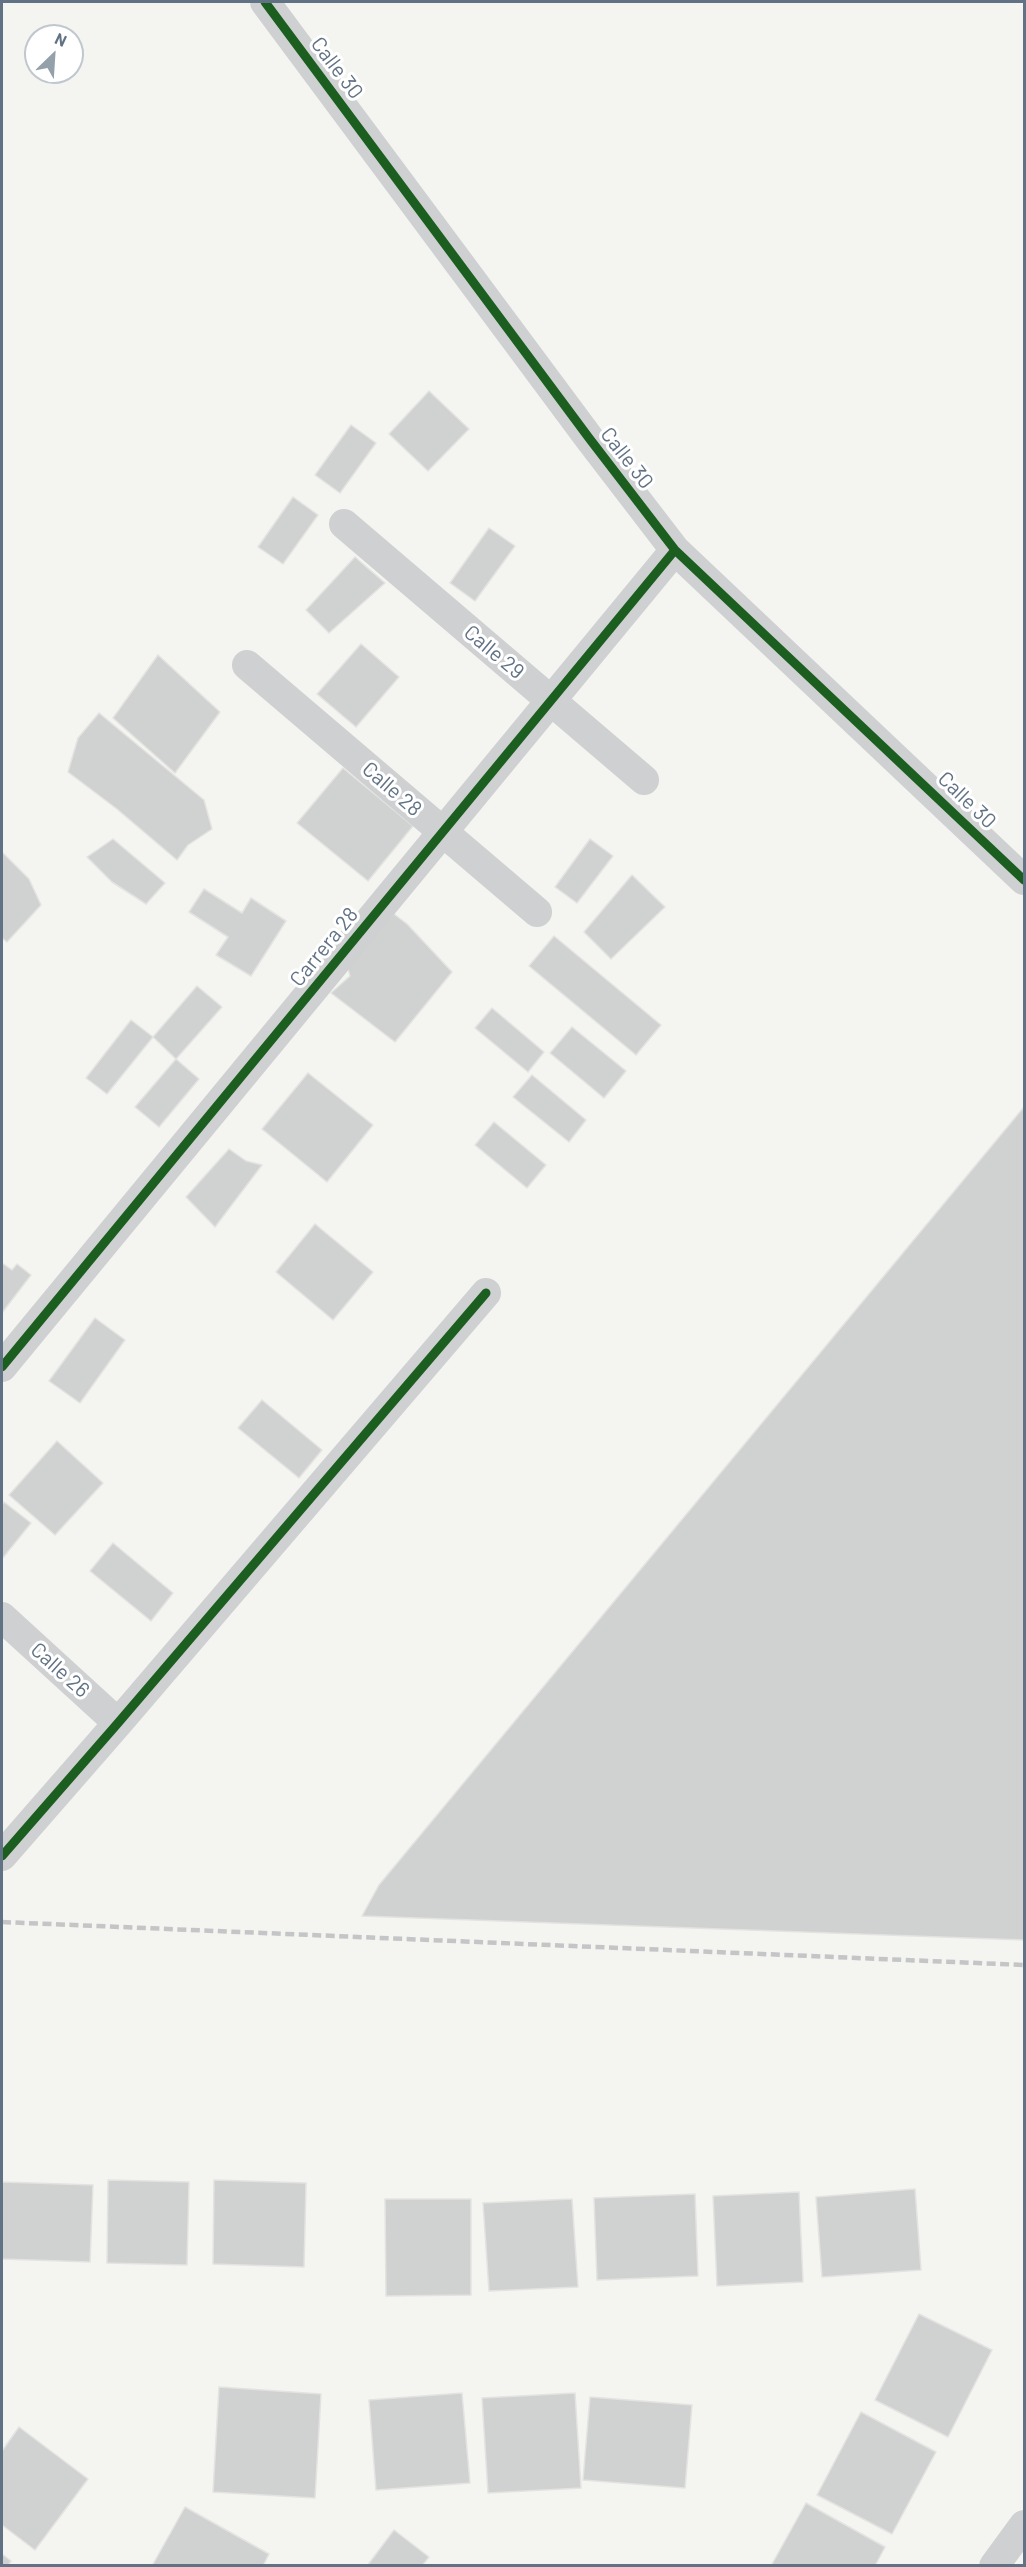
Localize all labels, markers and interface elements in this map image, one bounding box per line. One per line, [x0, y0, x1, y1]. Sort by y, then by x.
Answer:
north arrow [24, 24, 84, 84]
text: N [52, 28, 70, 50]
street label: Calle 30 [306, 32, 368, 104]
street label: Calle 30 [595, 422, 659, 494]
street label: Calle 29 [459, 620, 529, 684]
street label: Calle 28 [357, 756, 427, 822]
street label: Calle 30 [933, 766, 1001, 834]
street label: Carrera 28 [284, 902, 364, 992]
street label: Calle 26 [25, 1637, 95, 1703]

